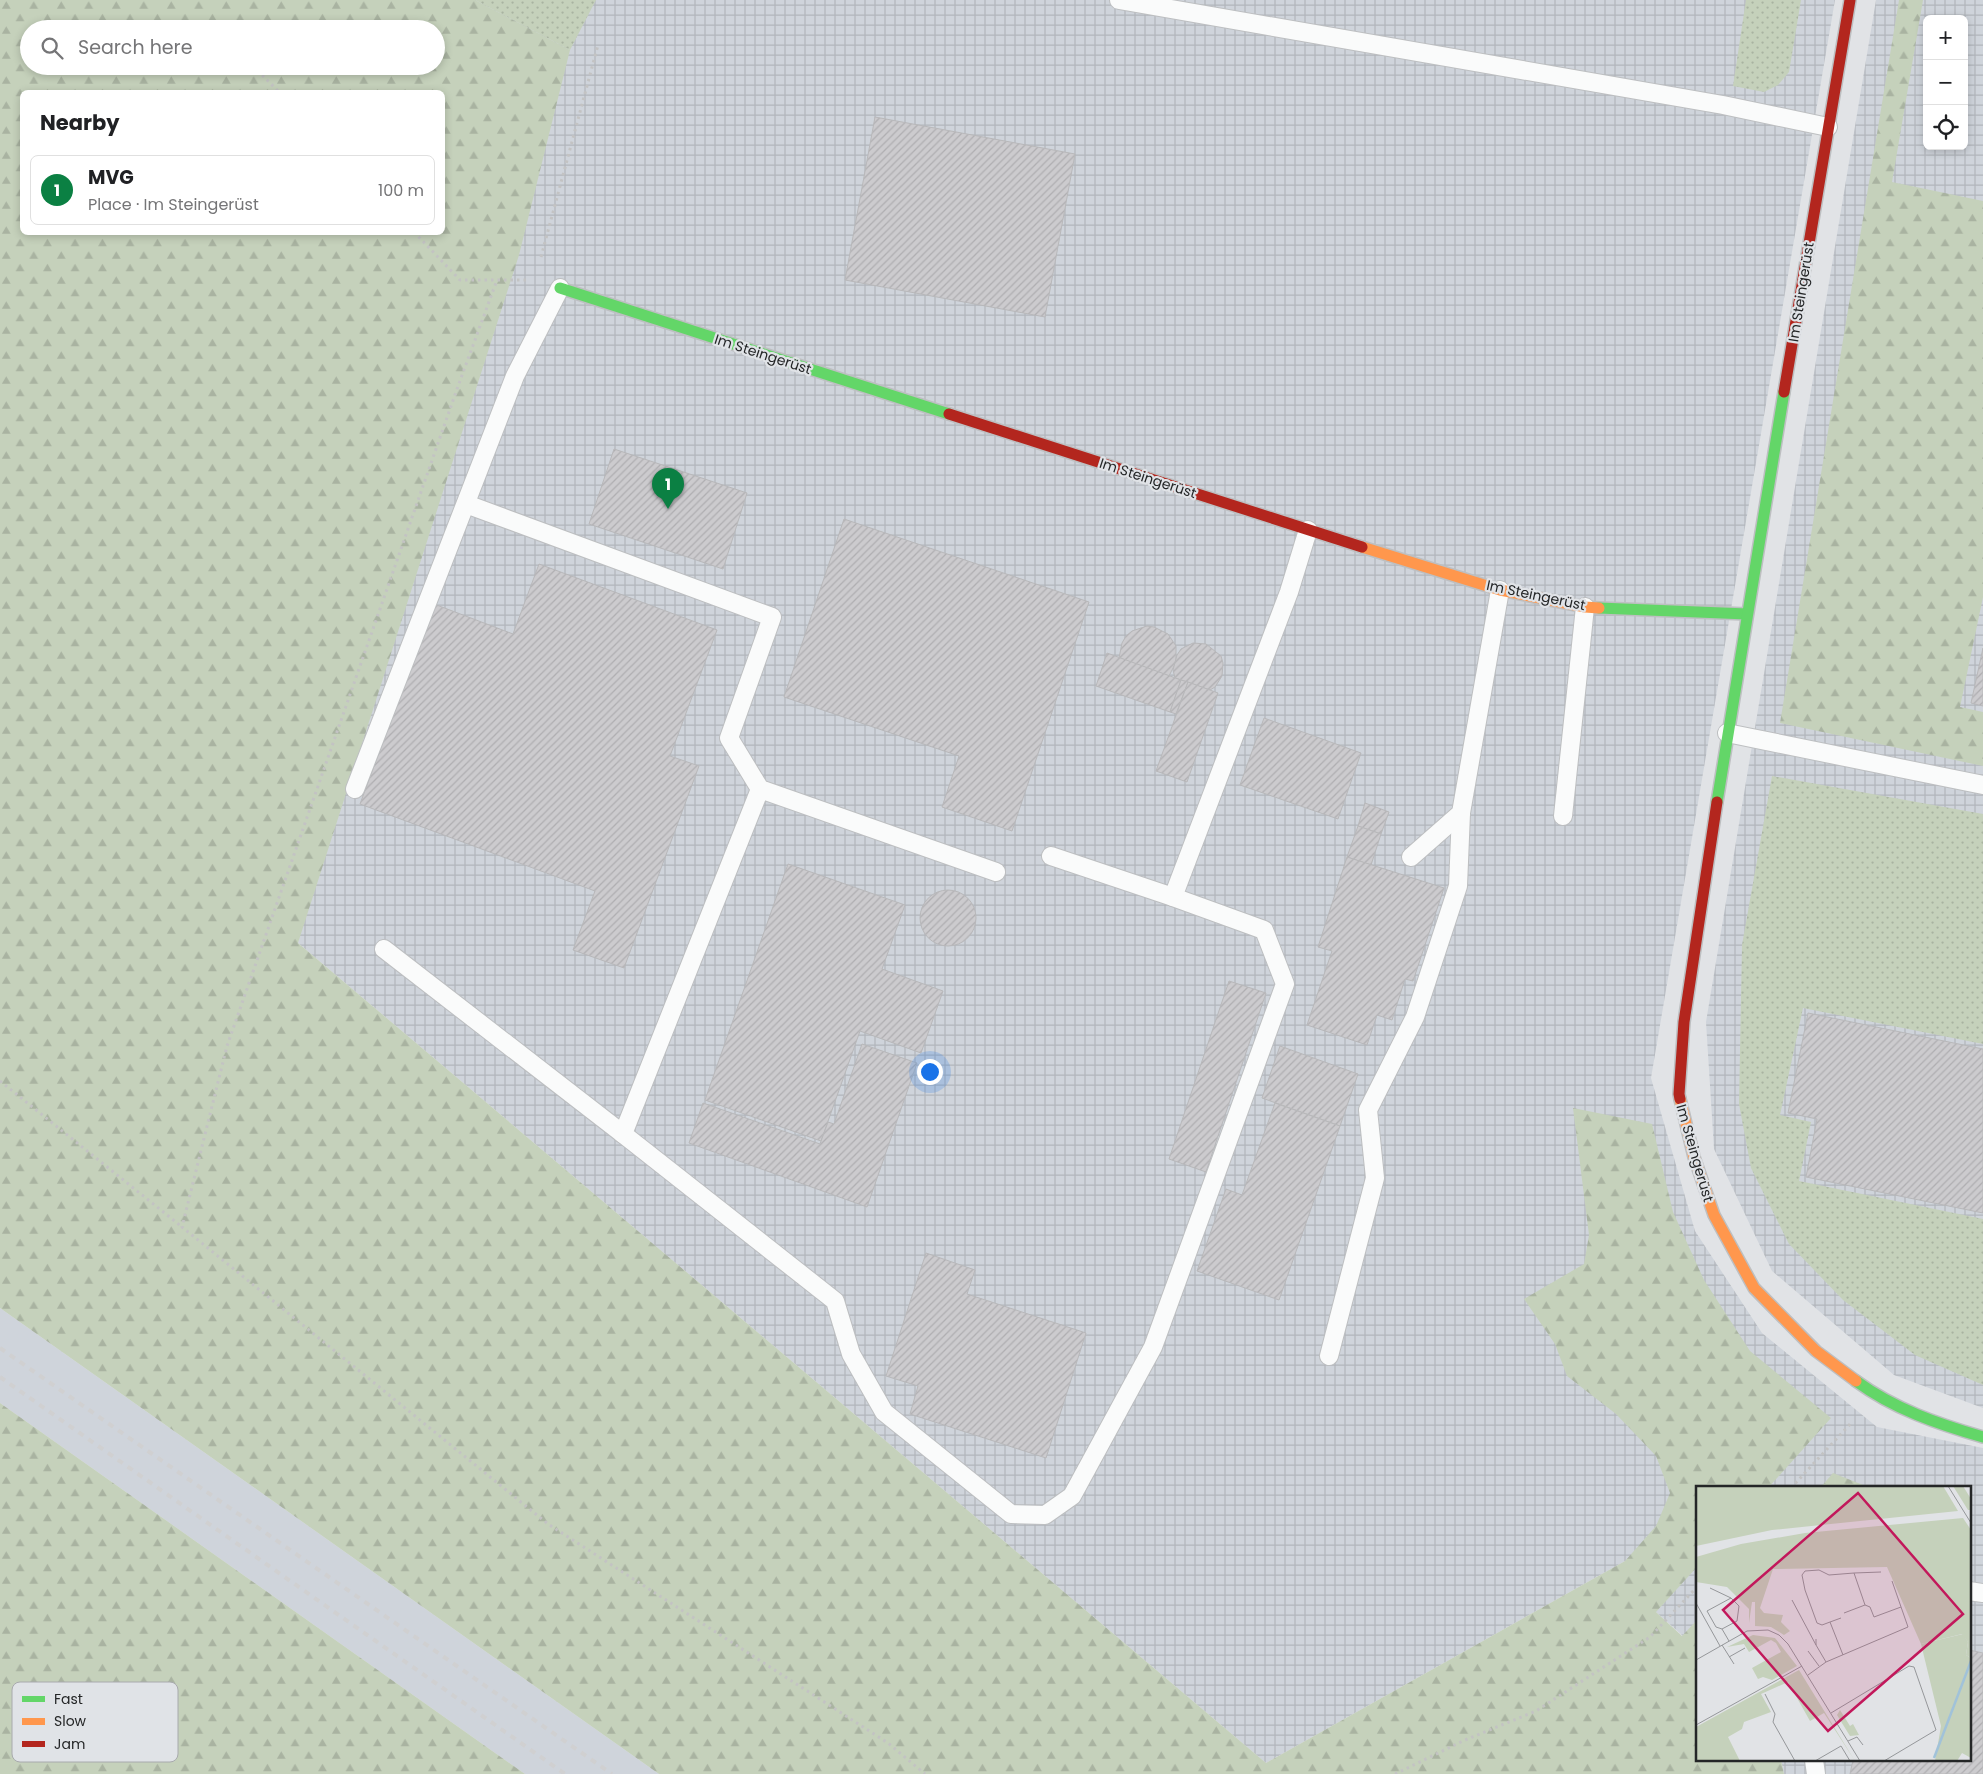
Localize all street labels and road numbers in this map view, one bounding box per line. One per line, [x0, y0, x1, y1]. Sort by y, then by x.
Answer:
street label: Im Steingerüst [1783, 241, 1819, 343]
street label: Im Steingerüst [712, 329, 814, 379]
street label: Im Steingerüst [1097, 453, 1199, 503]
street label: Im Steingerüst [1485, 575, 1587, 615]
street label: Im Steingerüst [1672, 1102, 1718, 1204]

